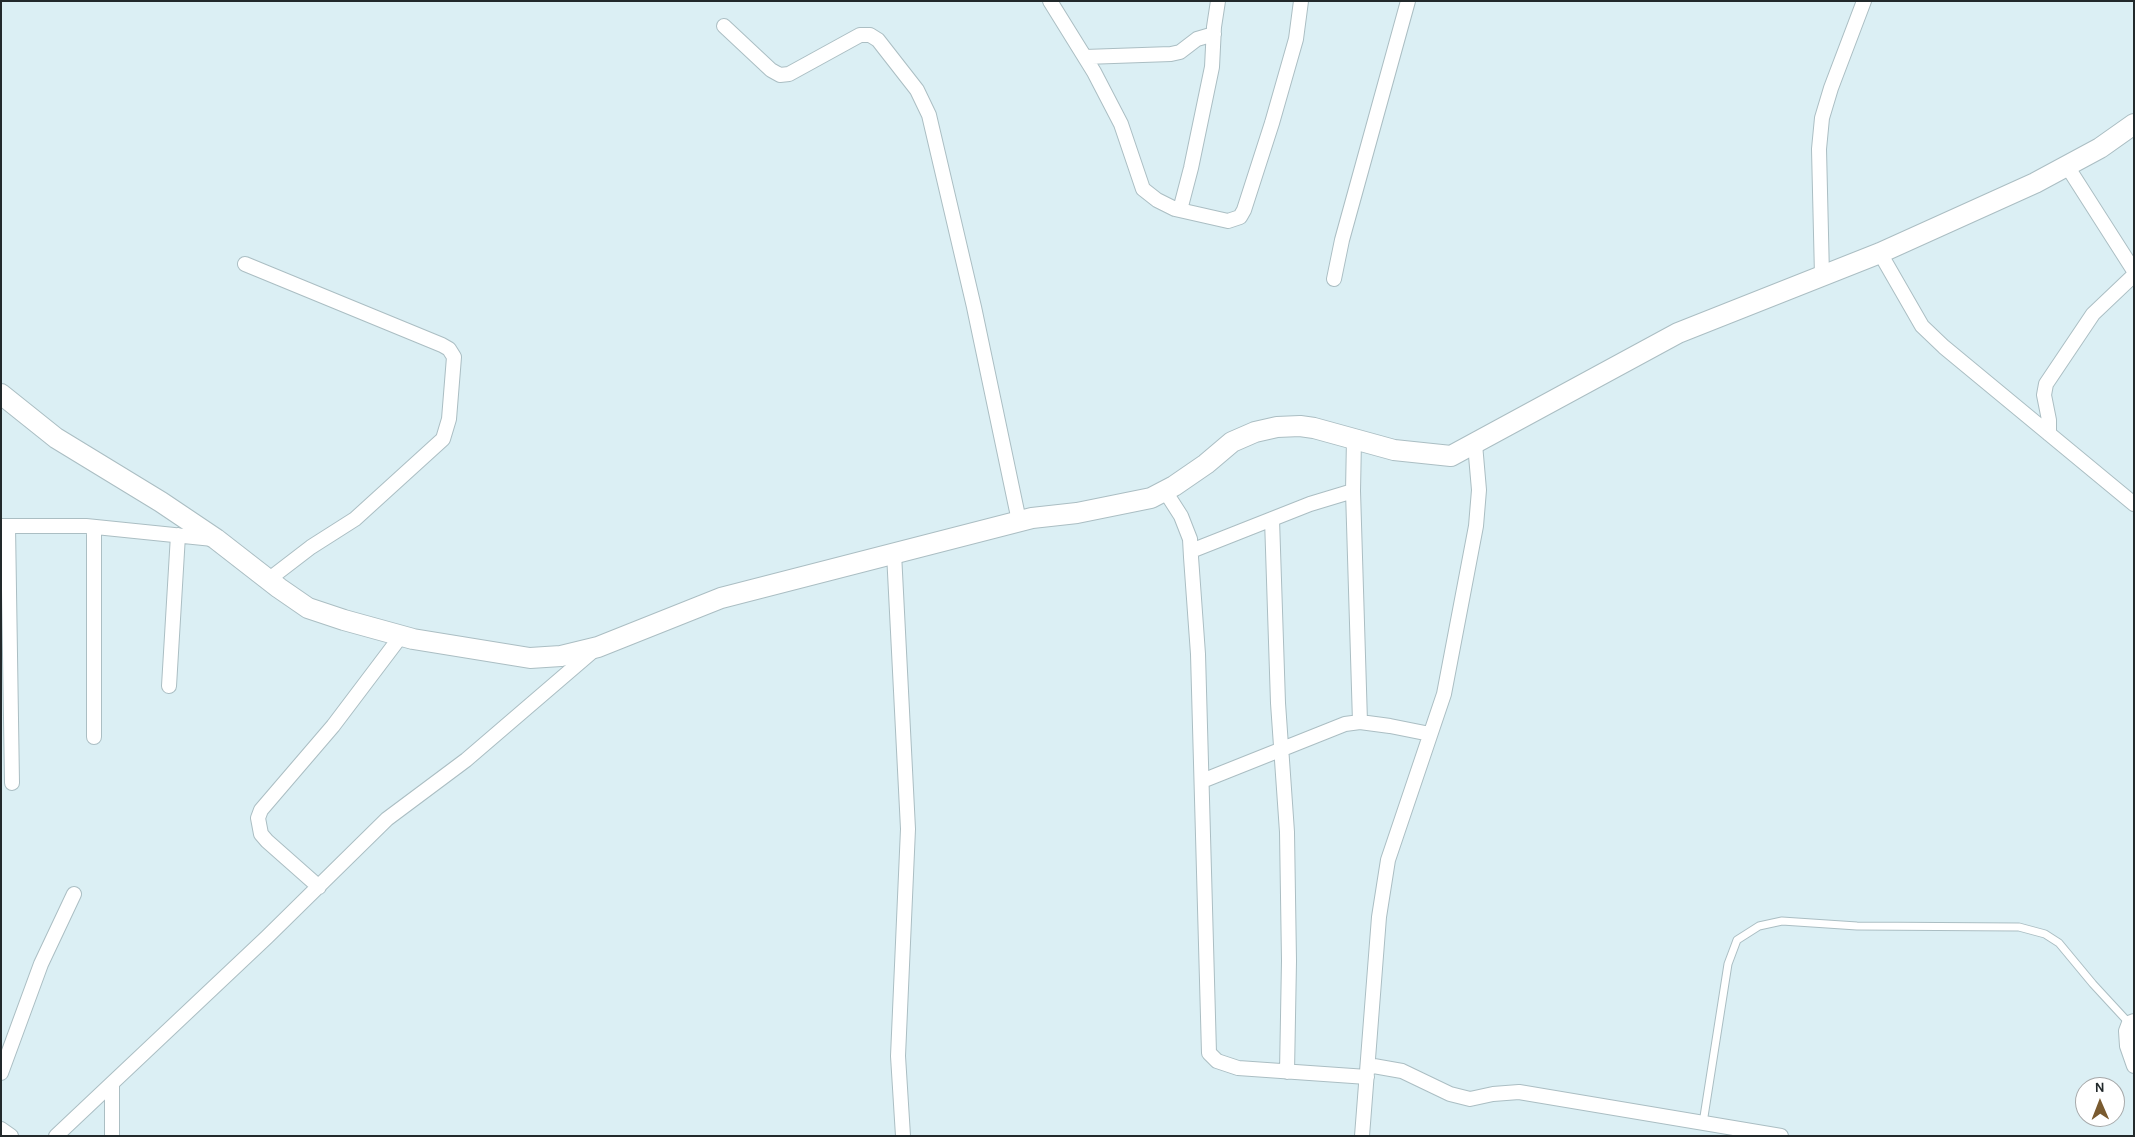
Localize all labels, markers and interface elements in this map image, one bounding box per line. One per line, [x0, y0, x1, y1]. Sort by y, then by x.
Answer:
north arrow [2075, 1077, 2125, 1127]
text: N [2095, 1079, 2105, 1096]

